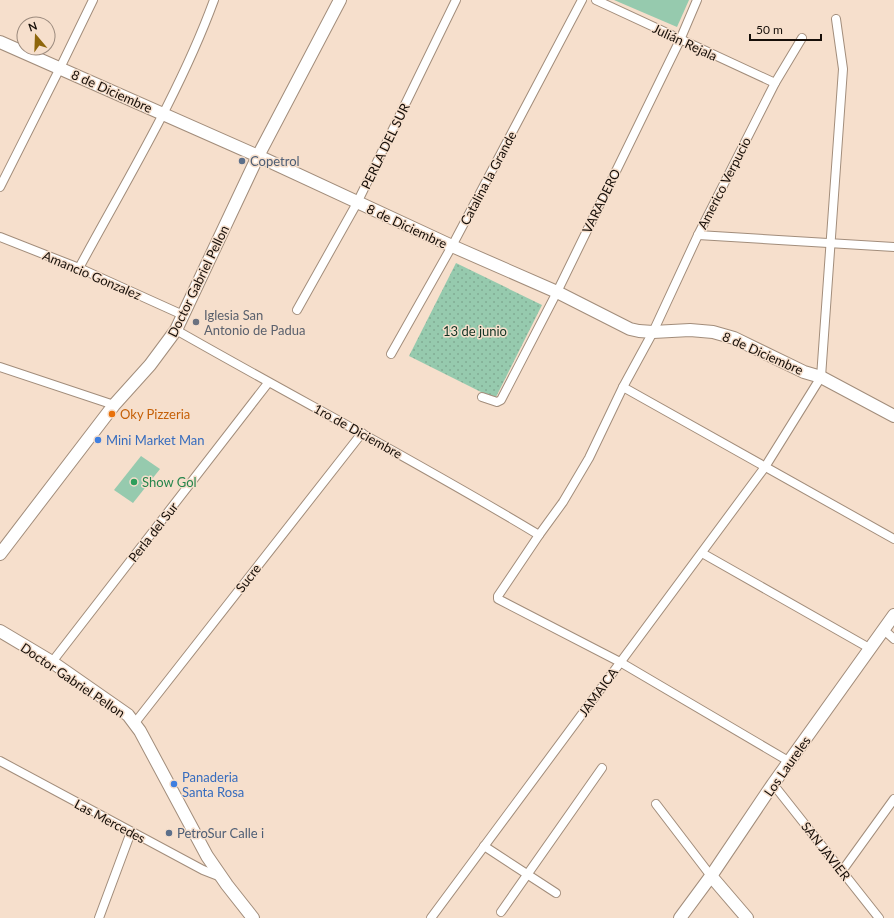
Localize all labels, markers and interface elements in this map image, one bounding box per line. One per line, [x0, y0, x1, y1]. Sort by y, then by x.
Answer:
north arrow [16, 16, 56, 56]
scale bar [750, 16, 821, 42]
text: N [26, 19, 39, 34]
street label: Julián Rejala [650, 20, 720, 64]
text: 50 m [756, 22, 783, 37]
street label: 8 de Diciembre [69, 66, 155, 116]
street label: PERLA DEL SUR [357, 100, 413, 192]
street label: Catalina la Grande [456, 128, 520, 228]
street label: Americo Verpucio [694, 134, 754, 232]
place label: Copetrol [250, 153, 300, 169]
marker: Copetrol [237, 156, 247, 166]
street label: VARADERO [579, 166, 623, 236]
street label: 8 de Diciembre [364, 200, 450, 252]
street label: Doctor Gabriel Pellon [164, 222, 232, 340]
street label: Amancio Gonzalez [40, 247, 144, 303]
place label: Iglesia San Antonio de Padua [204, 307, 306, 338]
marker: Iglesia San Antonio de Padua [191, 317, 201, 327]
park label: 13 de junio [443, 323, 507, 339]
street label: 8 de Diciembre [720, 328, 806, 378]
street label: 1ro de Diciembre [311, 400, 405, 462]
place label: Oky Pizzeria [120, 406, 190, 422]
marker: Oky Pizzeria [107, 409, 117, 419]
place label: Mini Market Man [106, 432, 205, 448]
marker: Mini Market Man [93, 435, 103, 445]
place label: Show Gol [142, 474, 197, 490]
marker: Show Gol [129, 477, 139, 487]
street label: Perla del Sur [125, 499, 181, 565]
street label: Sucre [232, 560, 264, 595]
street label: Doctor Gabriel Pellon [18, 639, 128, 721]
street label: JAMAICA [575, 664, 621, 719]
street label: Los Laureles [760, 733, 814, 799]
place label: Panaderia Santa Rosa [182, 769, 244, 800]
marker: Panaderia Santa Rosa [169, 779, 179, 789]
street label: Las Mercedes [72, 796, 149, 847]
street label: SAN JAVIER [798, 818, 854, 884]
place label: PetroSur Calle i [177, 825, 264, 841]
marker: PetroSur Calle i [164, 828, 174, 838]

